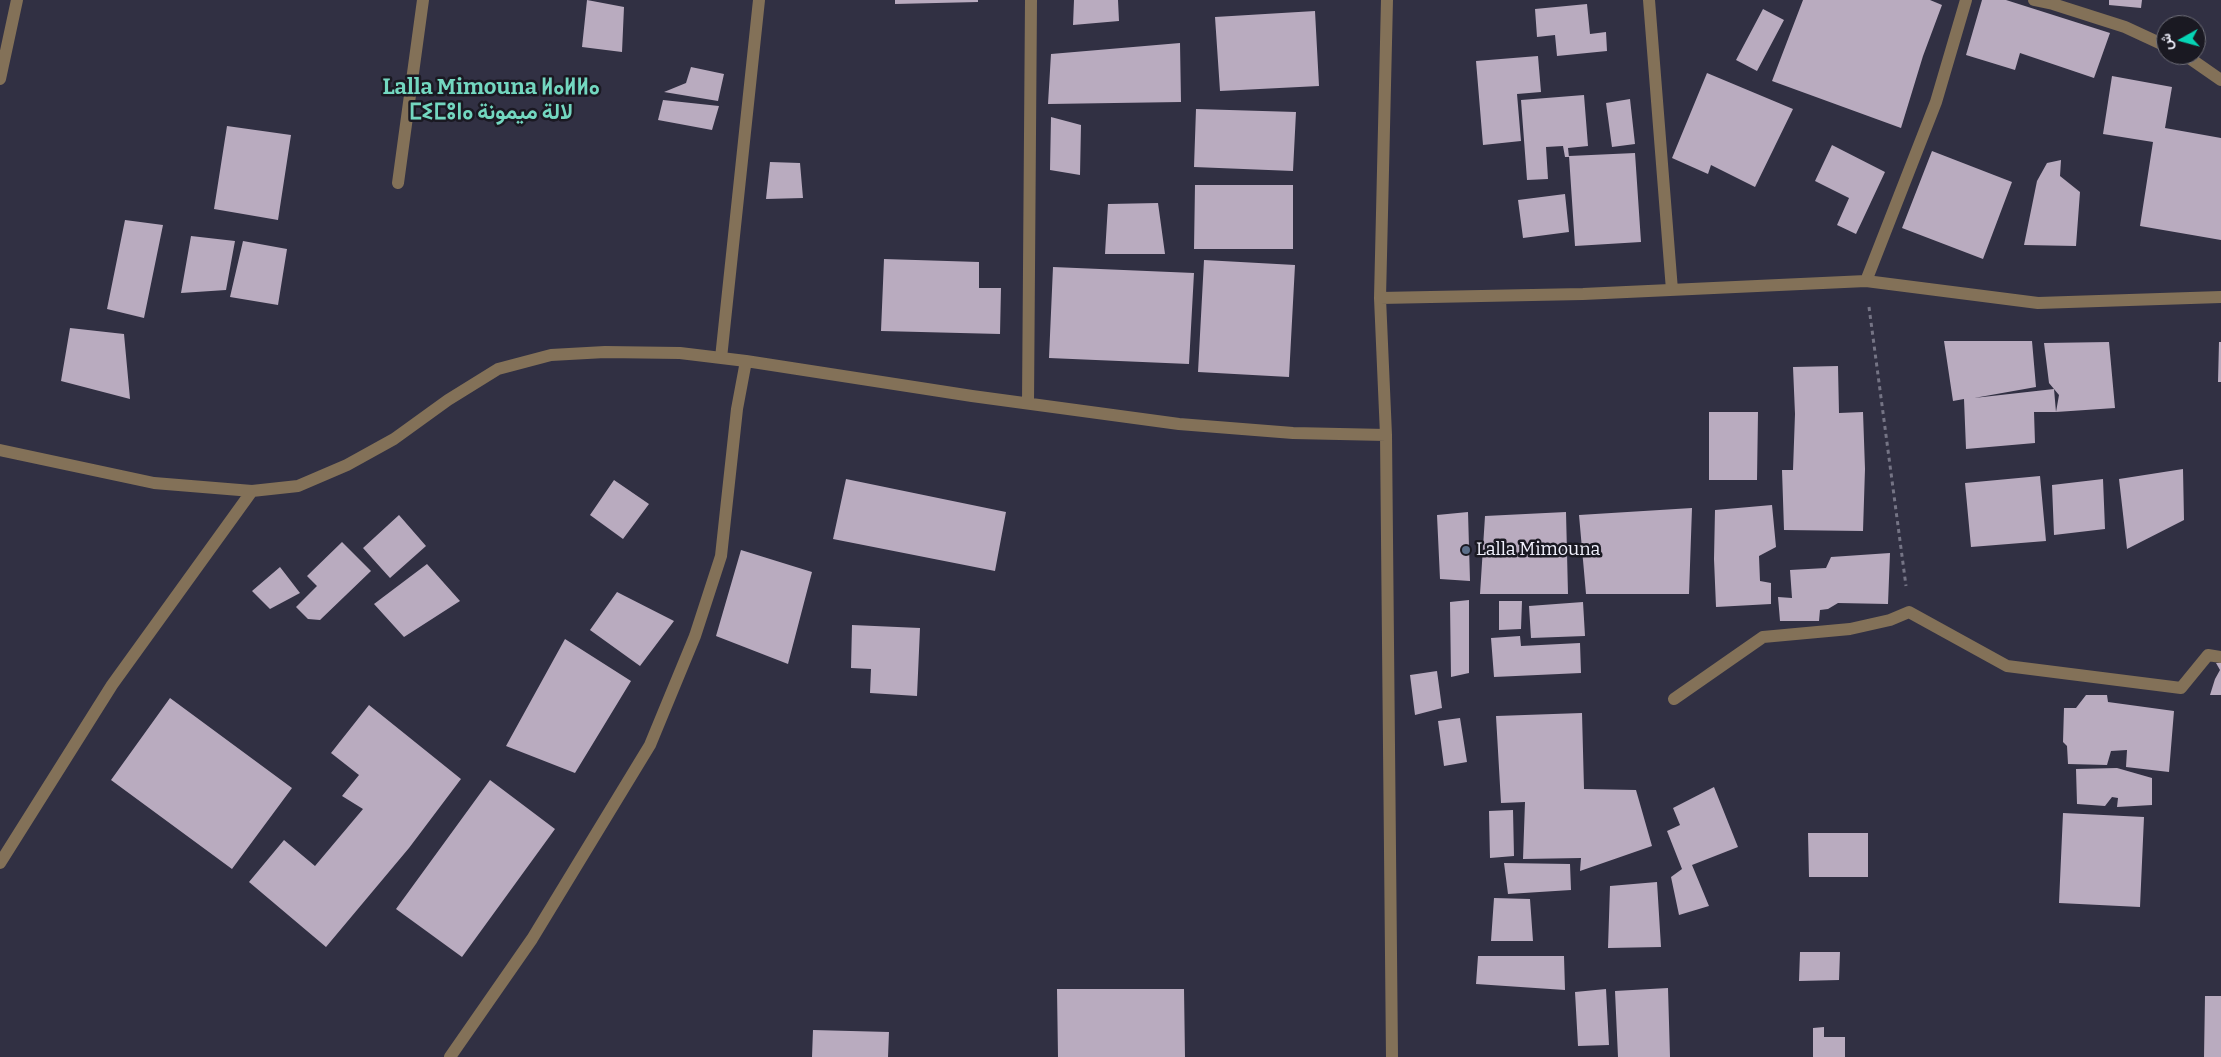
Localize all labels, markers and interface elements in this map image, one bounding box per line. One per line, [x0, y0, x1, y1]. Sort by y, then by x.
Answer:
north arrow [2156, 15, 2206, 65]
text: ش [2157, 32, 2176, 51]
district label: Lalla Mimouna ⵍⴰⵍⵍⴰ ⵎⵉⵎⵓⵏⴰ لالة ميمونة [382, 75, 600, 126]
place label: Lalla Mimouna [1476, 539, 1600, 561]
marker: Lalla Mimouna [1460, 544, 1472, 556]

